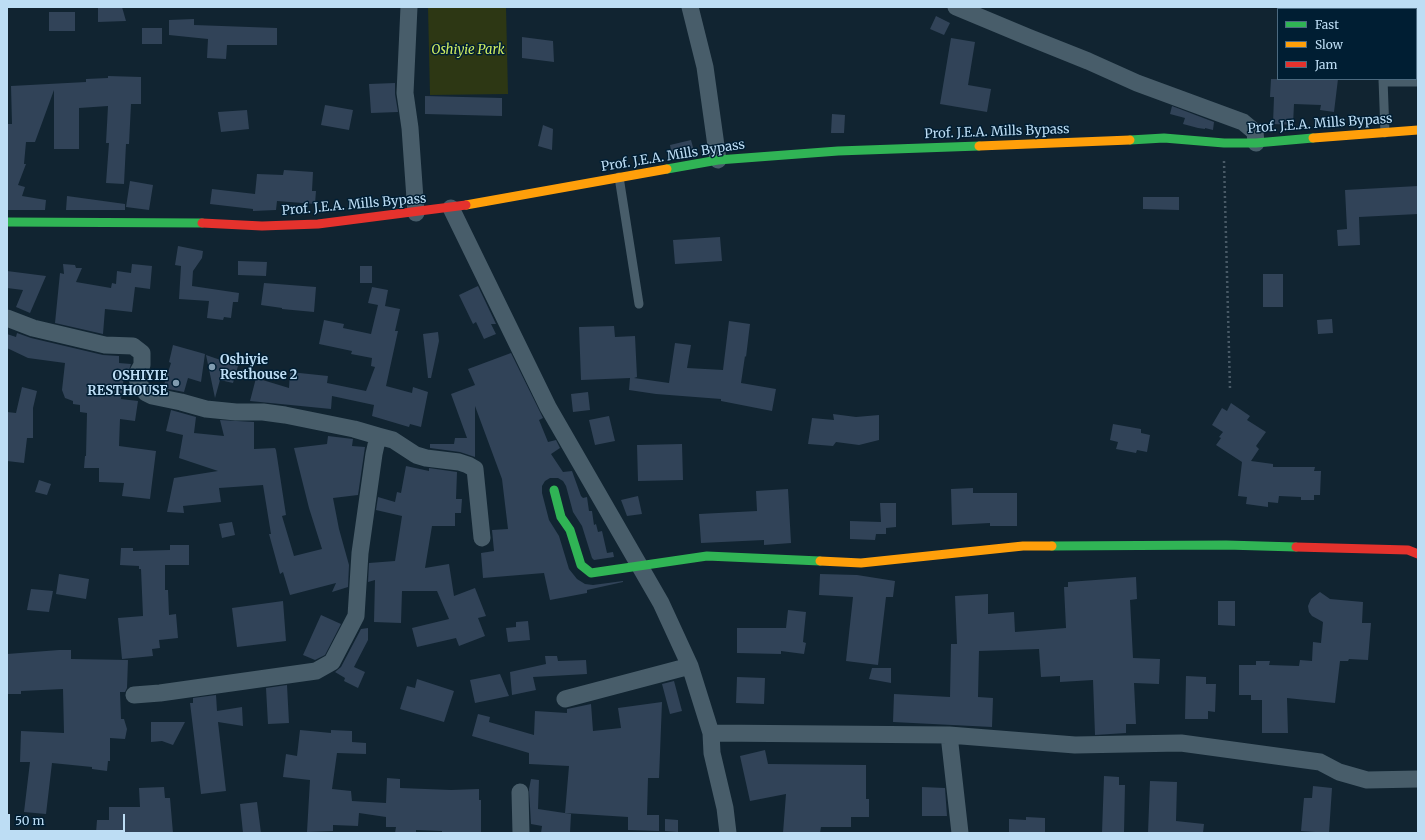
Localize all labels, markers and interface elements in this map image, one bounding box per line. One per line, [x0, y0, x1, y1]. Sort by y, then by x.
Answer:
legend [1277, 8, 1417, 80]
text: Fast [1315, 17, 1339, 32]
text: Slow [1315, 37, 1343, 52]
park label: Oshiyie Park [431, 42, 505, 58]
text: Jam [1315, 57, 1337, 72]
street label: Prof. J.E.A. Mills Bypass [1247, 111, 1393, 137]
street label: Prof. J.E.A. Mills Bypass [924, 122, 1070, 142]
street label: Prof. J.E.A. Mills Bypass [600, 137, 746, 175]
street label: Prof. J.E.A. Mills Bypass [281, 191, 427, 219]
place label: Oshiyie Resthouse 2 [220, 352, 297, 383]
marker: Oshiyie Resthouse 2 [207, 362, 217, 372]
place label: OSHIYIE RESTHOUSE [87, 368, 168, 399]
marker: OSHIYIE RESTHOUSE [171, 378, 181, 388]
scale bar [10, 806, 127, 832]
text: 50 m [15, 813, 44, 828]

